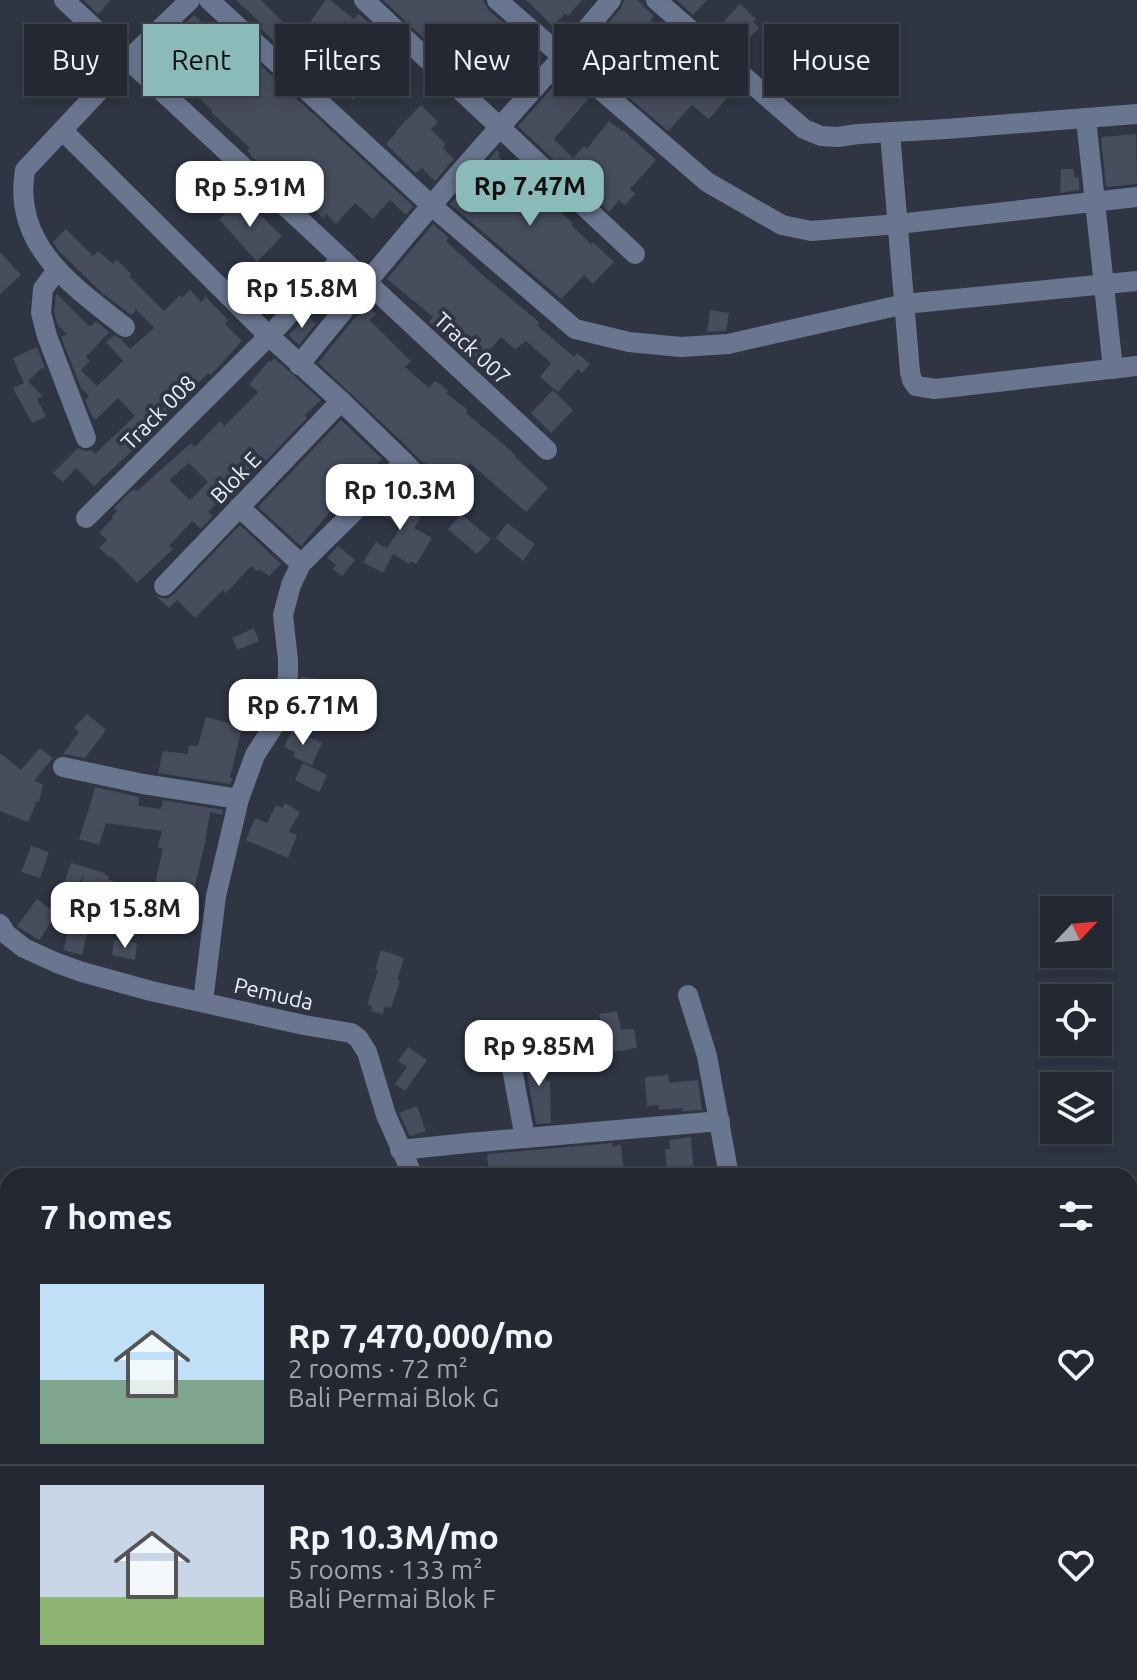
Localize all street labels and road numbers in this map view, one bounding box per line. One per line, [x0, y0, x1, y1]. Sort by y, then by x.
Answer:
street label: Track 007 [430, 307, 516, 389]
street label: Track 008 [116, 370, 200, 454]
street label: Blok E [205, 446, 265, 508]
street label: Pemuda [232, 972, 316, 1014]

